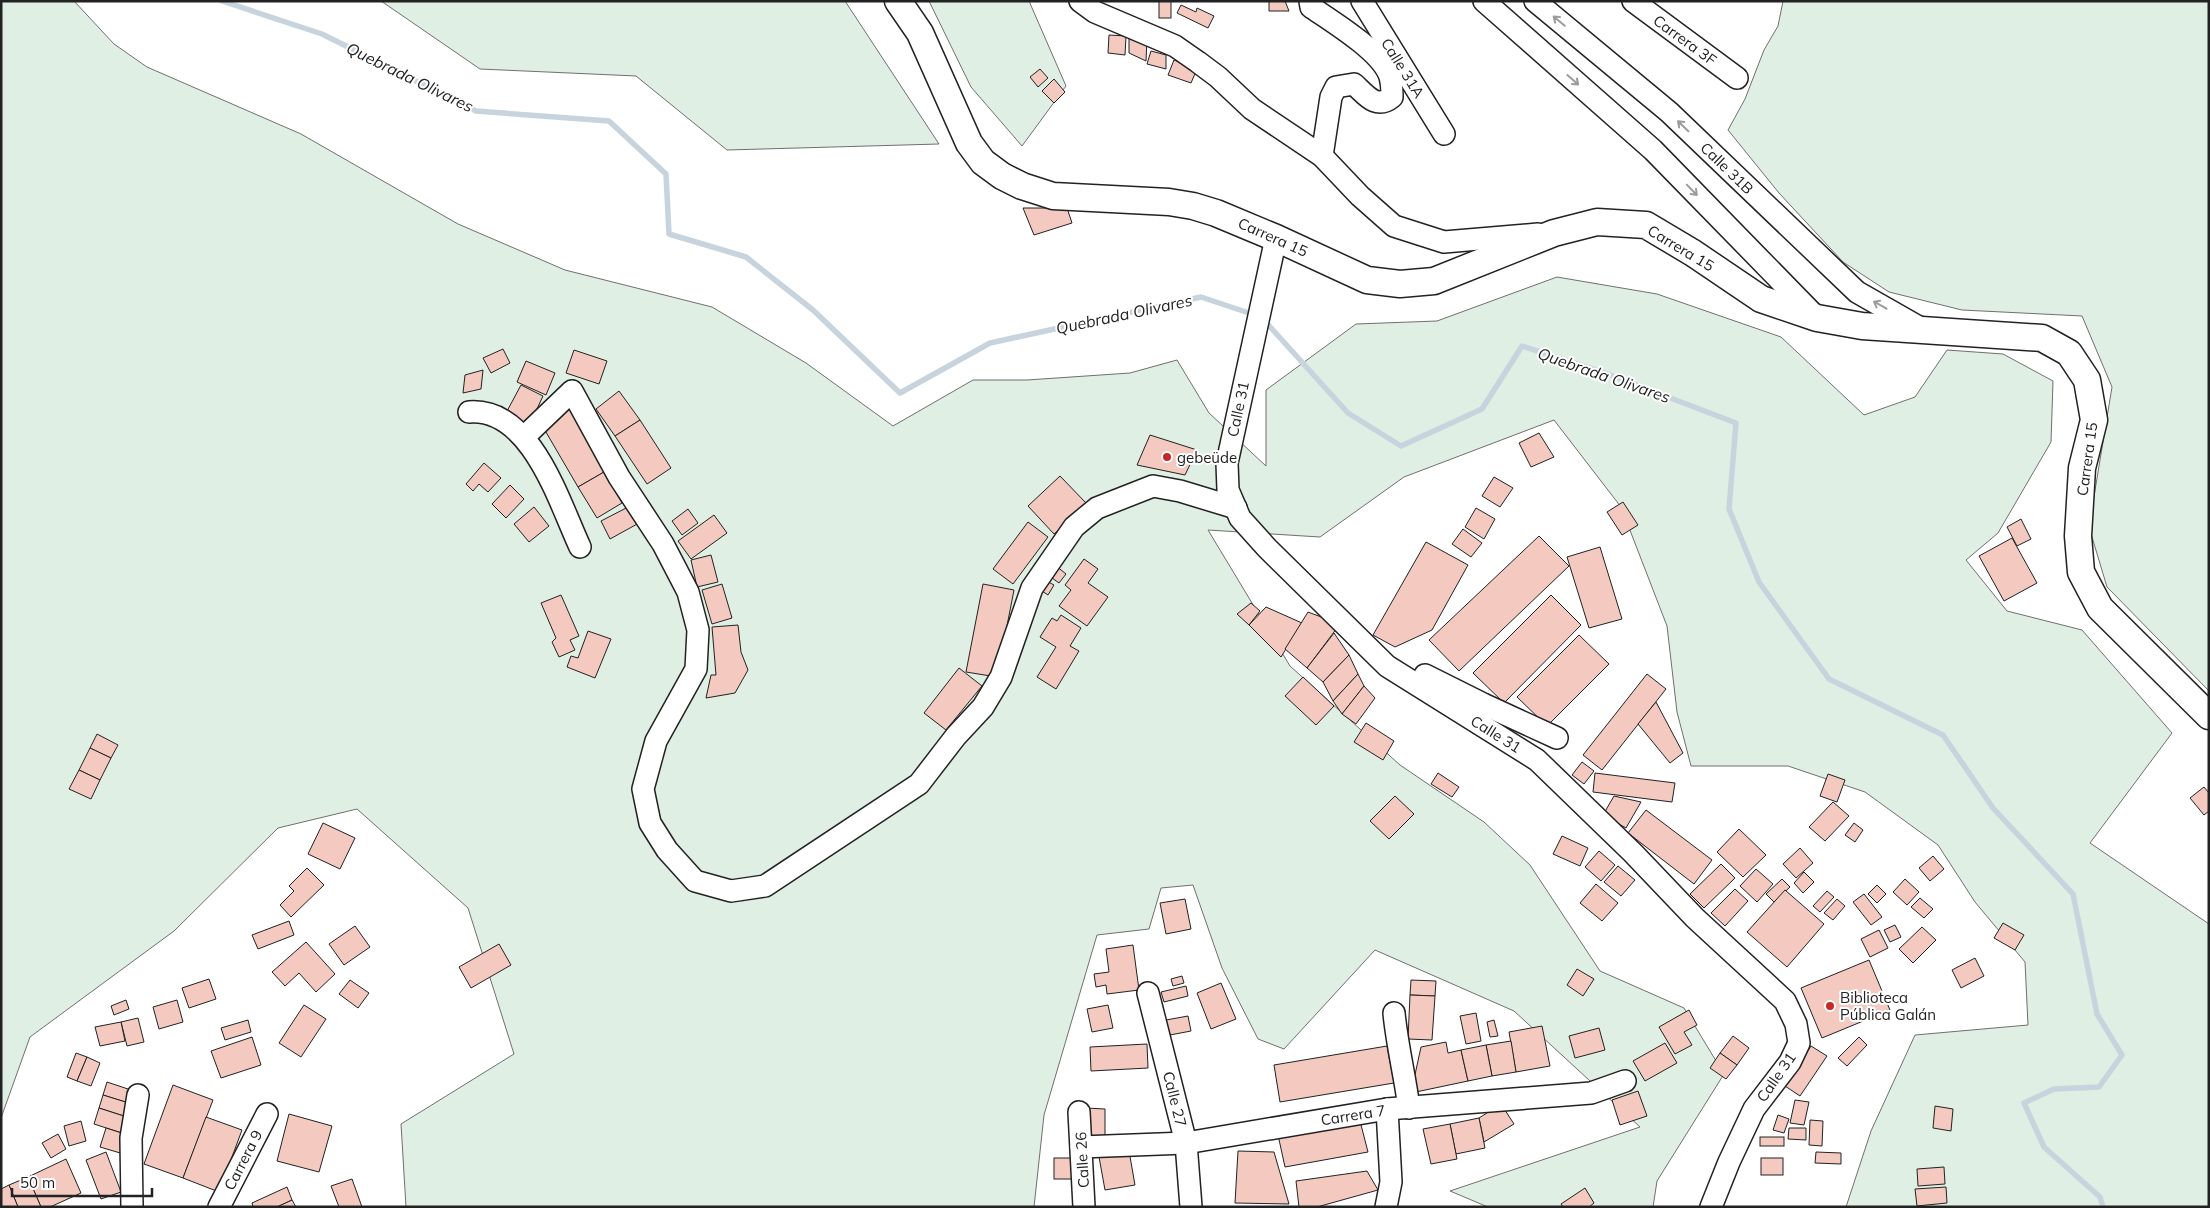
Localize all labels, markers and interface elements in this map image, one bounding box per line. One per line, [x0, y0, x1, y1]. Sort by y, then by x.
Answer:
street label: Carrera 3F [1650, 11, 1720, 69]
one-way arrow [1553, 15, 1566, 26]
street label: Calle 31A [1377, 34, 1429, 102]
water label: Quebrada Olivares [343, 38, 477, 116]
one-way arrow [1566, 74, 1579, 85]
one-way arrow [1677, 120, 1689, 132]
street label: Calle 31B [1697, 138, 1757, 198]
one-way arrow [1686, 184, 1698, 196]
street label: Carrera 15 [1235, 213, 1311, 261]
street label: Carrera 15 [1644, 221, 1718, 275]
water label: Quebrada Olivares [1054, 290, 1194, 338]
one-way arrow [1873, 300, 1888, 310]
water label: Quebrada Olivares [1535, 343, 1673, 407]
street label: Calle 31 [1223, 380, 1253, 438]
street label: Carrera 15 [2072, 421, 2102, 497]
place label: gebeüde [1177, 448, 1237, 467]
marker: gebeüde [1161, 451, 1173, 463]
street label: Calle 31 [1467, 711, 1525, 757]
place label: Biblioteca Pública Galán [1840, 988, 1936, 1024]
marker: Biblioteca Pública Galán [1824, 1000, 1836, 1012]
street label: Calle 31 [1752, 1049, 1800, 1105]
street label: Calle 27 [1159, 1069, 1191, 1129]
street label: Carrera 7 [1319, 1101, 1387, 1129]
street label: Carrera 9 [220, 1127, 266, 1193]
street label: Calle 26 [1071, 1131, 1093, 1189]
scale bar [12, 1166, 152, 1198]
text: 50 m [20, 1173, 55, 1192]

